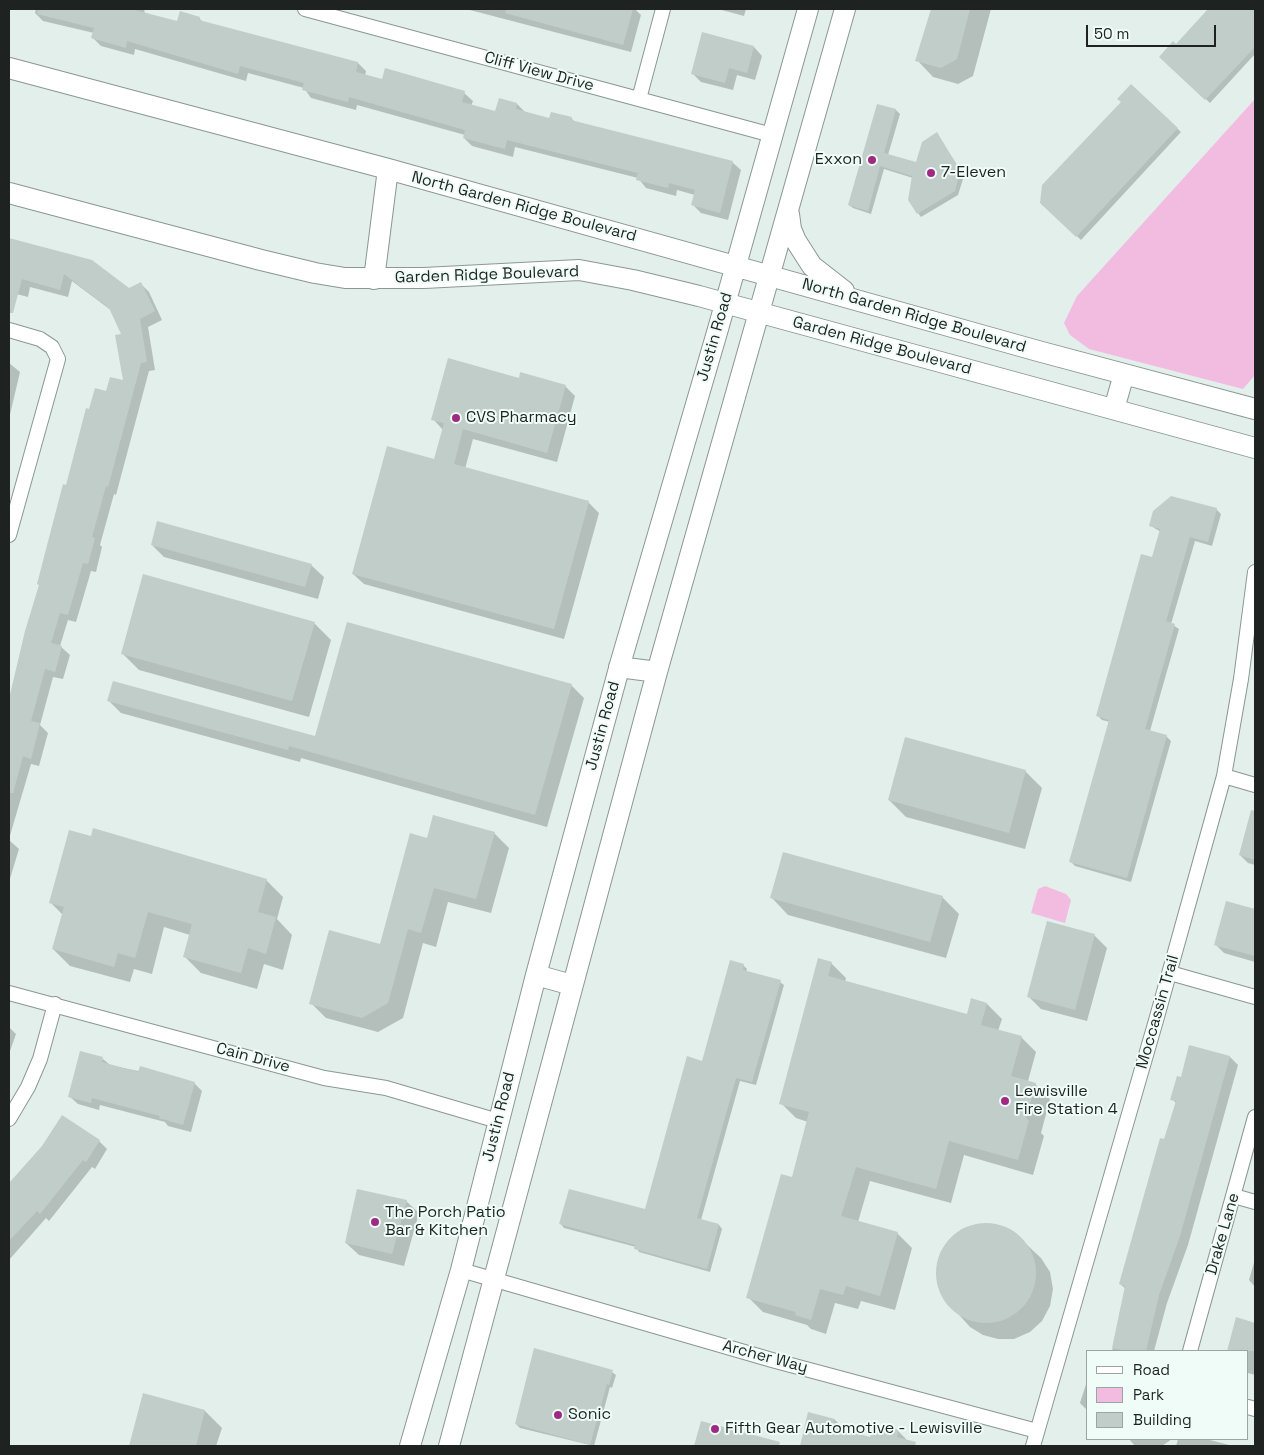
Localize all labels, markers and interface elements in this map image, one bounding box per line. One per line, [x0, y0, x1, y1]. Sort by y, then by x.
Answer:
scale bar [1089, 15, 1219, 47]
text: 50 m [1094, 24, 1129, 43]
street label: Cliff View Drive [482, 48, 596, 96]
place label: Exxon [815, 150, 862, 170]
marker: Exxon [866, 154, 878, 166]
place label: 7-Eleven [941, 163, 1006, 183]
marker: 7-Eleven [925, 167, 937, 179]
street label: North Garden Ridge Boulevard [409, 168, 639, 246]
street label: Garden Ridge Boulevard [395, 262, 579, 288]
street label: North Garden Ridge Boulevard [800, 275, 1028, 357]
street label: Justin Road [693, 290, 737, 384]
street label: Garden Ridge Boulevard [790, 313, 974, 379]
place label: CVS Pharmacy [466, 408, 577, 428]
marker: CVS Pharmacy [450, 412, 462, 424]
street label: Justin Road [582, 679, 624, 773]
street label: Moccassin Trail [1133, 953, 1183, 1071]
street label: Cain Drive [214, 1039, 292, 1077]
street label: Justin Road [479, 1070, 519, 1164]
place label: Lewisville Fire Station 4 [1015, 1082, 1118, 1120]
marker: Lewisville Fire Station 4 [999, 1095, 1011, 1107]
street label: Drake Lane [1202, 1191, 1244, 1277]
place label: The Porch Patio Bar & Kitchen [385, 1203, 506, 1241]
marker: The Porch Patio Bar & Kitchen [369, 1216, 381, 1228]
street label: Archer Way [720, 1336, 810, 1378]
legend [1086, 1350, 1249, 1440]
text: Road [1133, 1360, 1170, 1379]
text: Park [1133, 1385, 1164, 1404]
place label: Sonic [568, 1405, 611, 1425]
marker: Sonic [552, 1409, 564, 1421]
text: Building [1133, 1410, 1192, 1429]
place label: Fifth Gear Automotive - Lewisville [725, 1419, 982, 1439]
marker: Fifth Gear Automotive - Lewisville [709, 1423, 721, 1435]

